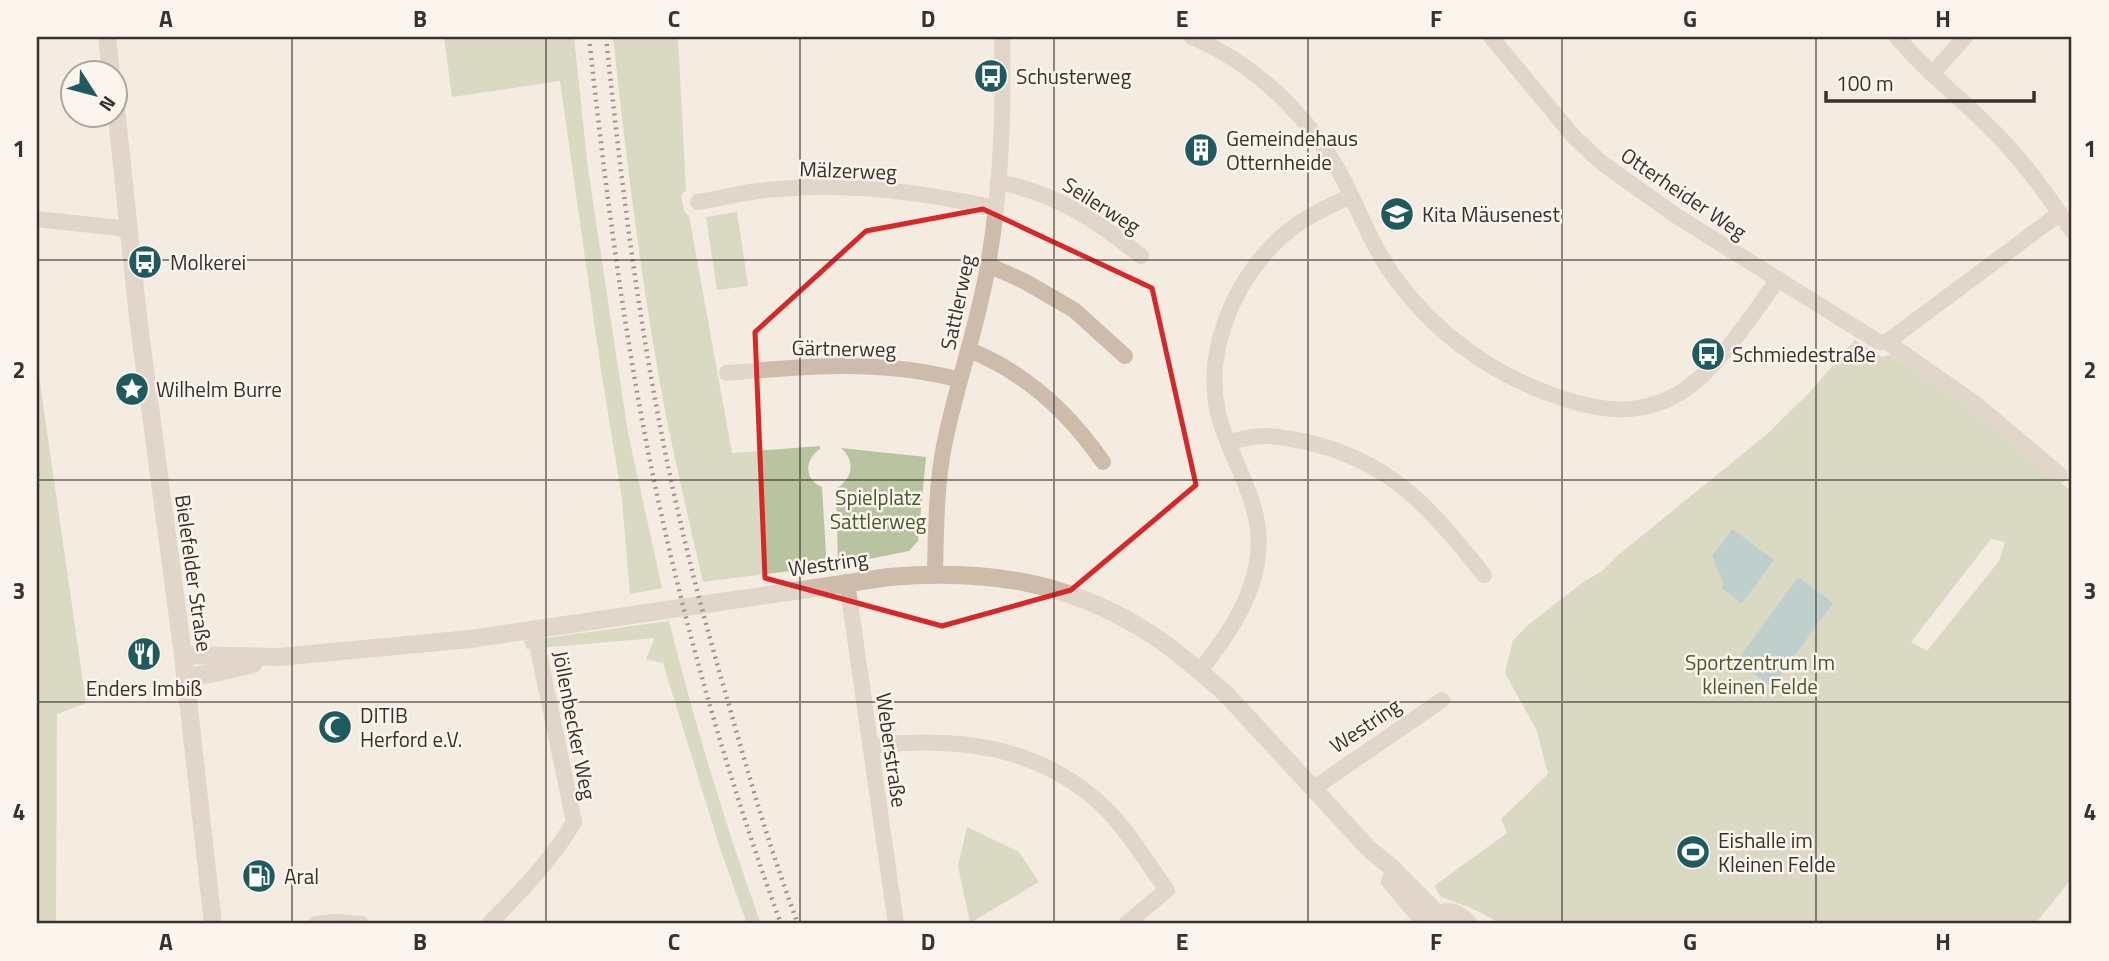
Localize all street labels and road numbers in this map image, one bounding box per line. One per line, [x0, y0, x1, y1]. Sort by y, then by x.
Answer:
street label: Otterheider Weg [1614, 139, 1754, 247]
street label: Mälzerweg [799, 152, 898, 188]
street label: Seilerweg [1057, 168, 1147, 242]
street label: Sattlerweg [931, 251, 983, 353]
street label: Gärtnerweg [791, 331, 897, 365]
street label: Bielefelder Straße [167, 492, 221, 654]
street label: Westring [786, 542, 870, 584]
street label: Jöllenbecker Weg [545, 648, 605, 803]
street label: Westring [1323, 689, 1407, 761]
street label: Weberstraße [868, 691, 916, 809]

